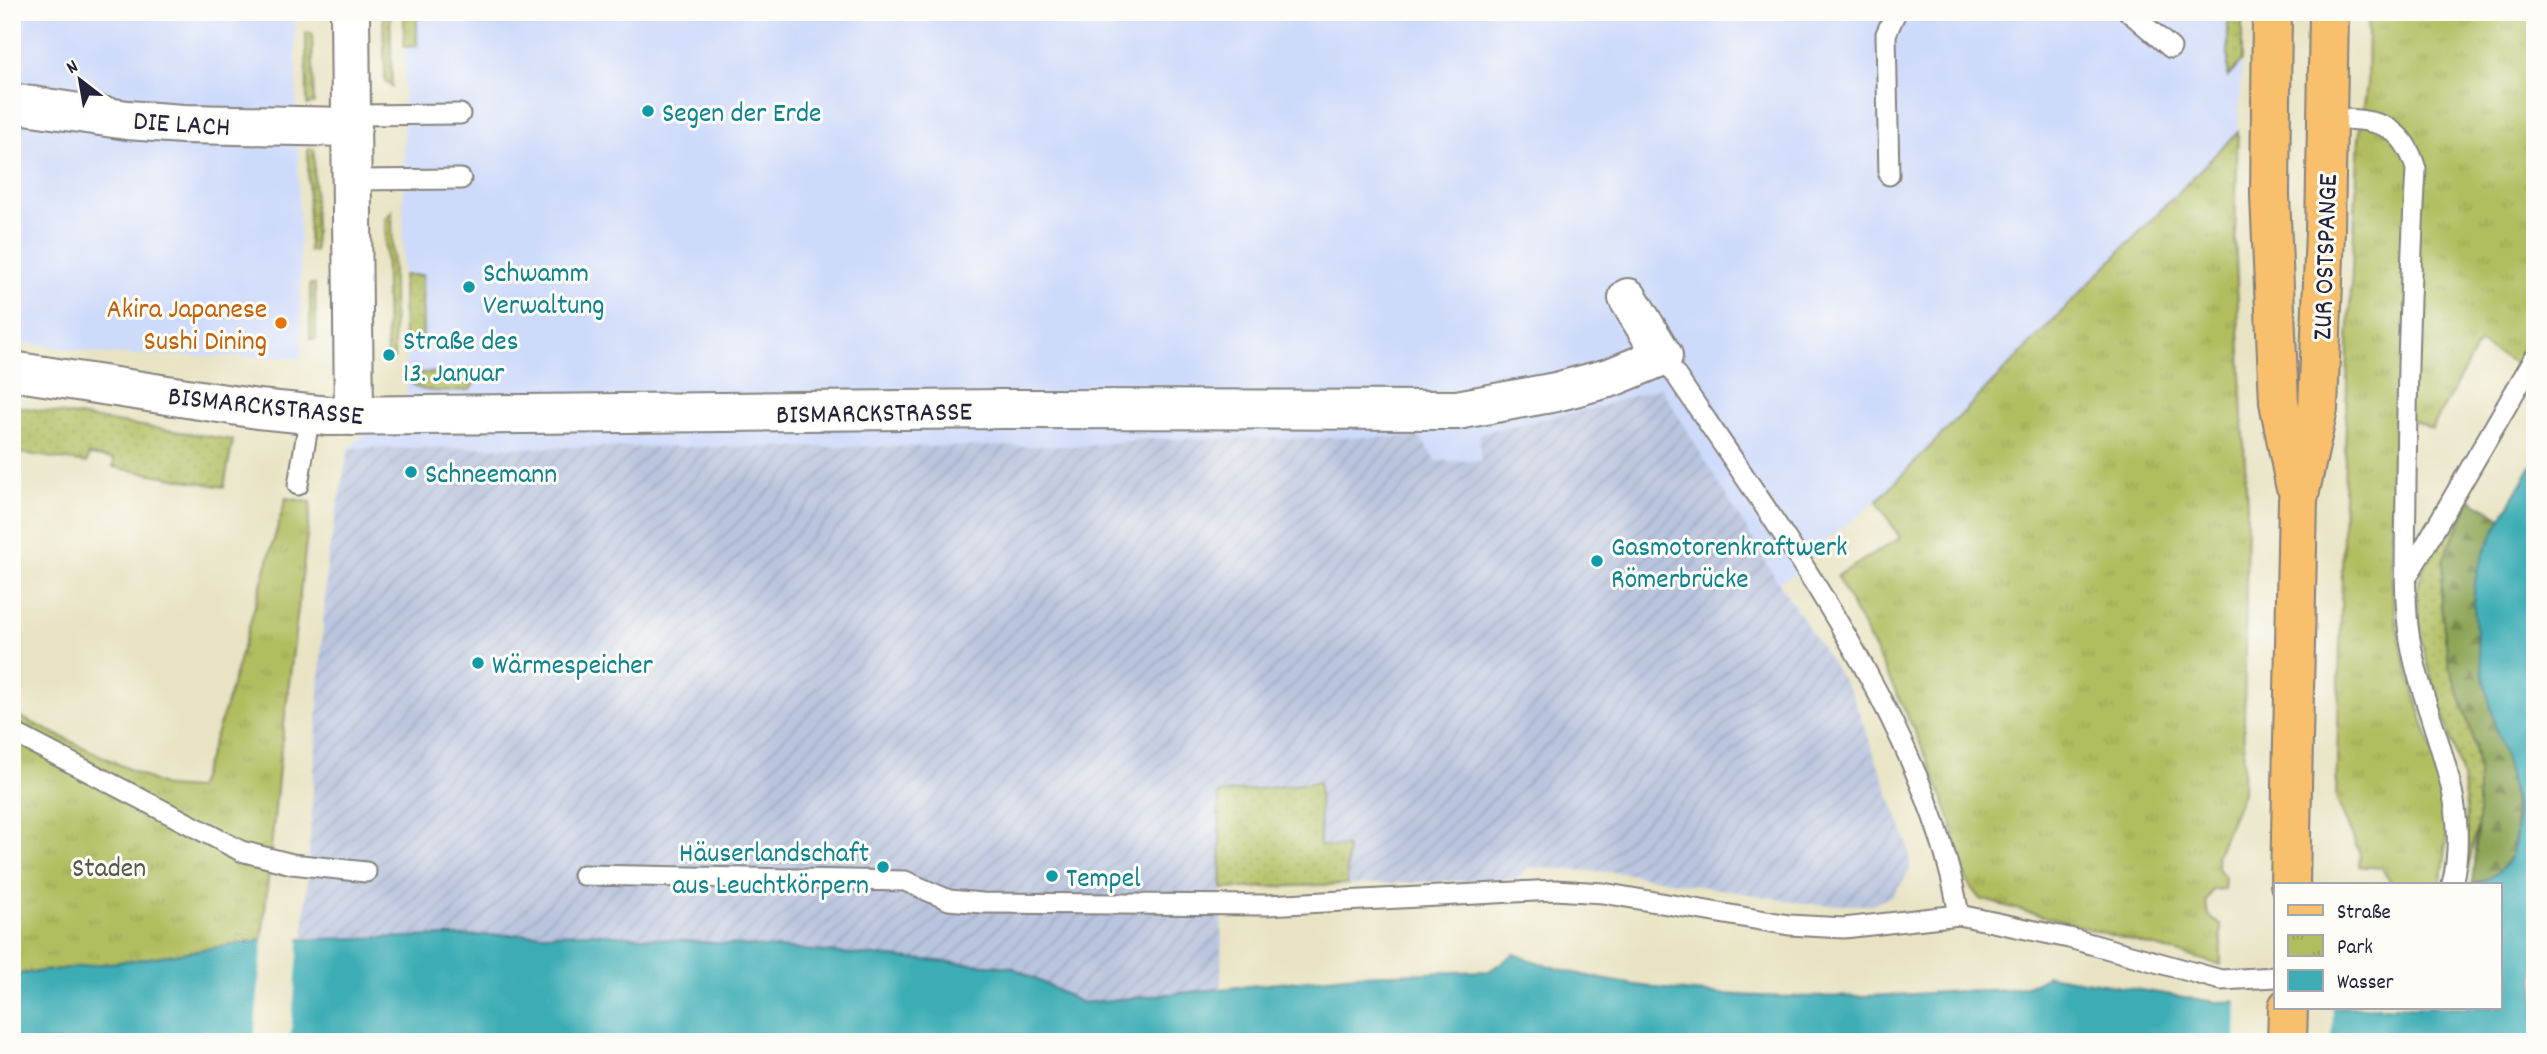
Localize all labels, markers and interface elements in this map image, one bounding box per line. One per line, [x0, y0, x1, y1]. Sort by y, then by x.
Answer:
north arrow [46, 46, 116, 116]
text: N [62, 54, 84, 82]
place label: Segen der Erde [662, 96, 821, 136]
marker: Segen der Erde [640, 103, 656, 119]
street label: DIE LACH [132, 104, 232, 150]
street label: ZUR OSTSPANGE [2305, 173, 2351, 341]
place label: Schwamm Verwaltung [483, 256, 605, 328]
marker: Schwamm Verwaltung [461, 279, 477, 295]
place label: Akira Japanese Sushi Dining [106, 292, 267, 364]
marker: Akira Japanese Sushi Dining [273, 315, 289, 331]
place label: Straße des 13. Januar [403, 324, 518, 396]
marker: Straße des 13. Januar [381, 347, 397, 363]
street label: BISMARCKSTRASSE [166, 379, 365, 439]
street label: BISMARCKSTRASSE [776, 394, 973, 438]
place label: Schneemann [425, 457, 557, 497]
marker: Schneemann [403, 464, 419, 480]
place label: Gasmotorenkraftwerk Römerbrücke [1611, 530, 1848, 602]
marker: Gasmotorenkraftwerk Römerbrücke [1589, 553, 1605, 569]
place label: Wärmespeicher [492, 648, 654, 688]
marker: Wärmespeicher [470, 655, 486, 671]
place label: Häuserlandschaft aus Leuchtkörpern [672, 836, 869, 908]
park label: Staden [72, 851, 146, 891]
marker: Häuserlandschaft aus Leuchtkörpern [875, 859, 891, 875]
place label: Tempel [1066, 861, 1141, 901]
marker: Tempel [1044, 868, 1060, 884]
legend [2274, 883, 2502, 1009]
text: Straße [2337, 899, 2391, 929]
text: Park [2337, 934, 2373, 964]
text: Wasser [2337, 969, 2394, 999]

